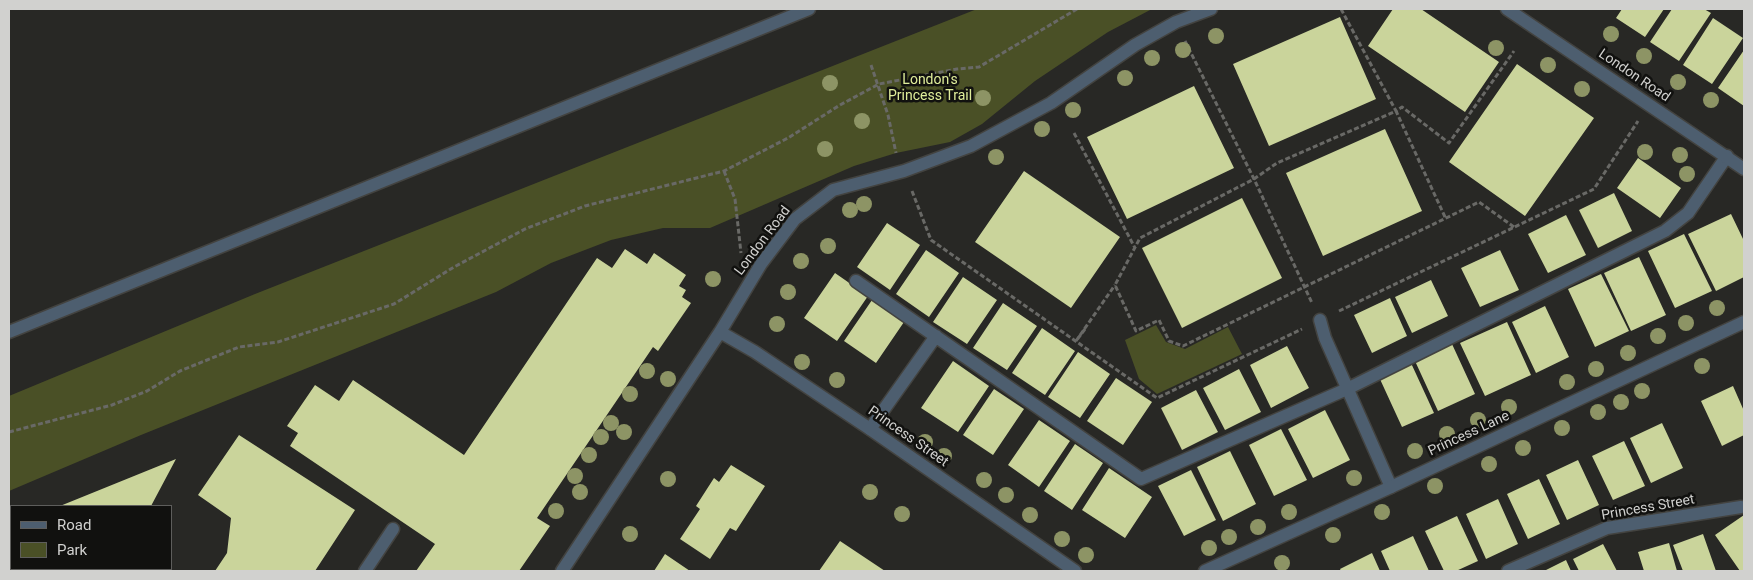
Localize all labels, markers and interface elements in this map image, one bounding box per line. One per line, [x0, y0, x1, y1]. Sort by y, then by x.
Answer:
street label: London Road [1595, 46, 1673, 106]
park label: London's Princess Trail [888, 72, 972, 104]
street label: London Road [731, 203, 795, 279]
street label: Princess Street [865, 403, 951, 471]
street label: Princess Lane [1426, 408, 1512, 460]
street label: Princess Street [1600, 492, 1696, 524]
legend [10, 505, 172, 570]
text: Road [57, 516, 91, 534]
text: Park [57, 541, 87, 559]

